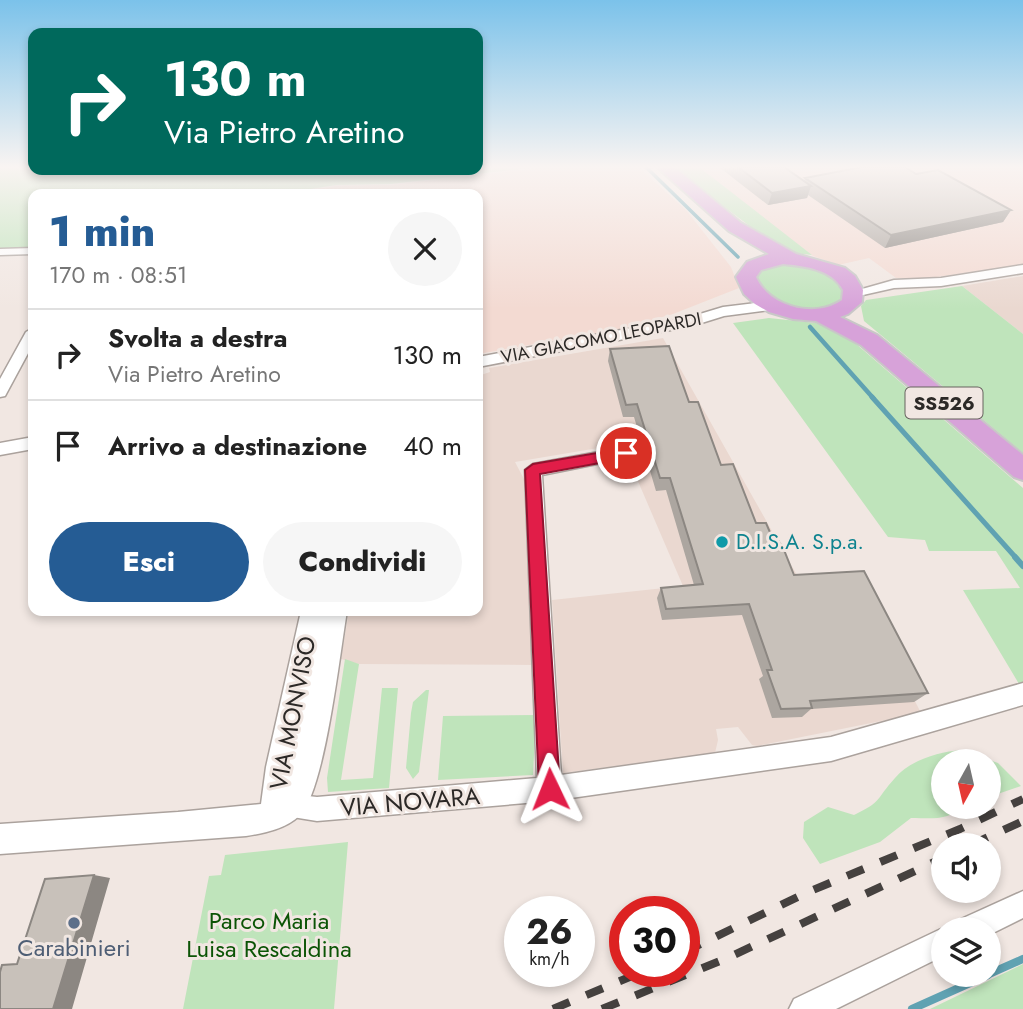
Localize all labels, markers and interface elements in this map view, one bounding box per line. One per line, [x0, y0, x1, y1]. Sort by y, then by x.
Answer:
text: 130 m [164, 44, 307, 114]
icon: right [49, 56, 140, 147]
text: Via Pietro Aretino [164, 109, 404, 155]
text: 1 min [49, 201, 155, 262]
button: close [388, 212, 462, 286]
text: 170 m · 08:51 [49, 258, 187, 292]
street label: VIA GIACOMO LEOPARDI [499, 306, 703, 370]
text: Svolta a destra [108, 319, 288, 357]
icon: right [49, 336, 87, 374]
text: 130 m [392, 336, 462, 374]
text: Via Pietro Aretino [108, 357, 281, 391]
road number: SS526 [906, 388, 982, 418]
pin [596, 423, 656, 483]
icon: arrive [49, 427, 87, 465]
text: Arrivo a destinazione [108, 427, 367, 465]
text: 40 m [403, 427, 462, 465]
icon: arrive [607, 434, 645, 472]
button: Esci [49, 522, 249, 602]
button: Condividi [263, 522, 462, 602]
place label: D.I.S.A. S.p.a. [736, 527, 864, 557]
marker: D.I.S.A. S.p.a. [714, 534, 730, 550]
street label: VIA MONVISO [260, 633, 325, 793]
north arrow [931, 749, 1001, 819]
map controls [931, 749, 1001, 987]
position arrow [513, 752, 587, 826]
street label: VIA NOVARA [339, 778, 481, 825]
button: sound [931, 833, 1001, 903]
speed limit sign: 30 [609, 896, 700, 987]
park label: Parco Maria Luisa Rescaldina [186, 903, 352, 966]
text: 26 [526, 907, 573, 957]
marker: Carabinieri [66, 915, 82, 931]
button: layers [931, 917, 1001, 987]
place label: Carabinieri [17, 930, 131, 965]
text: km/h [529, 946, 570, 972]

